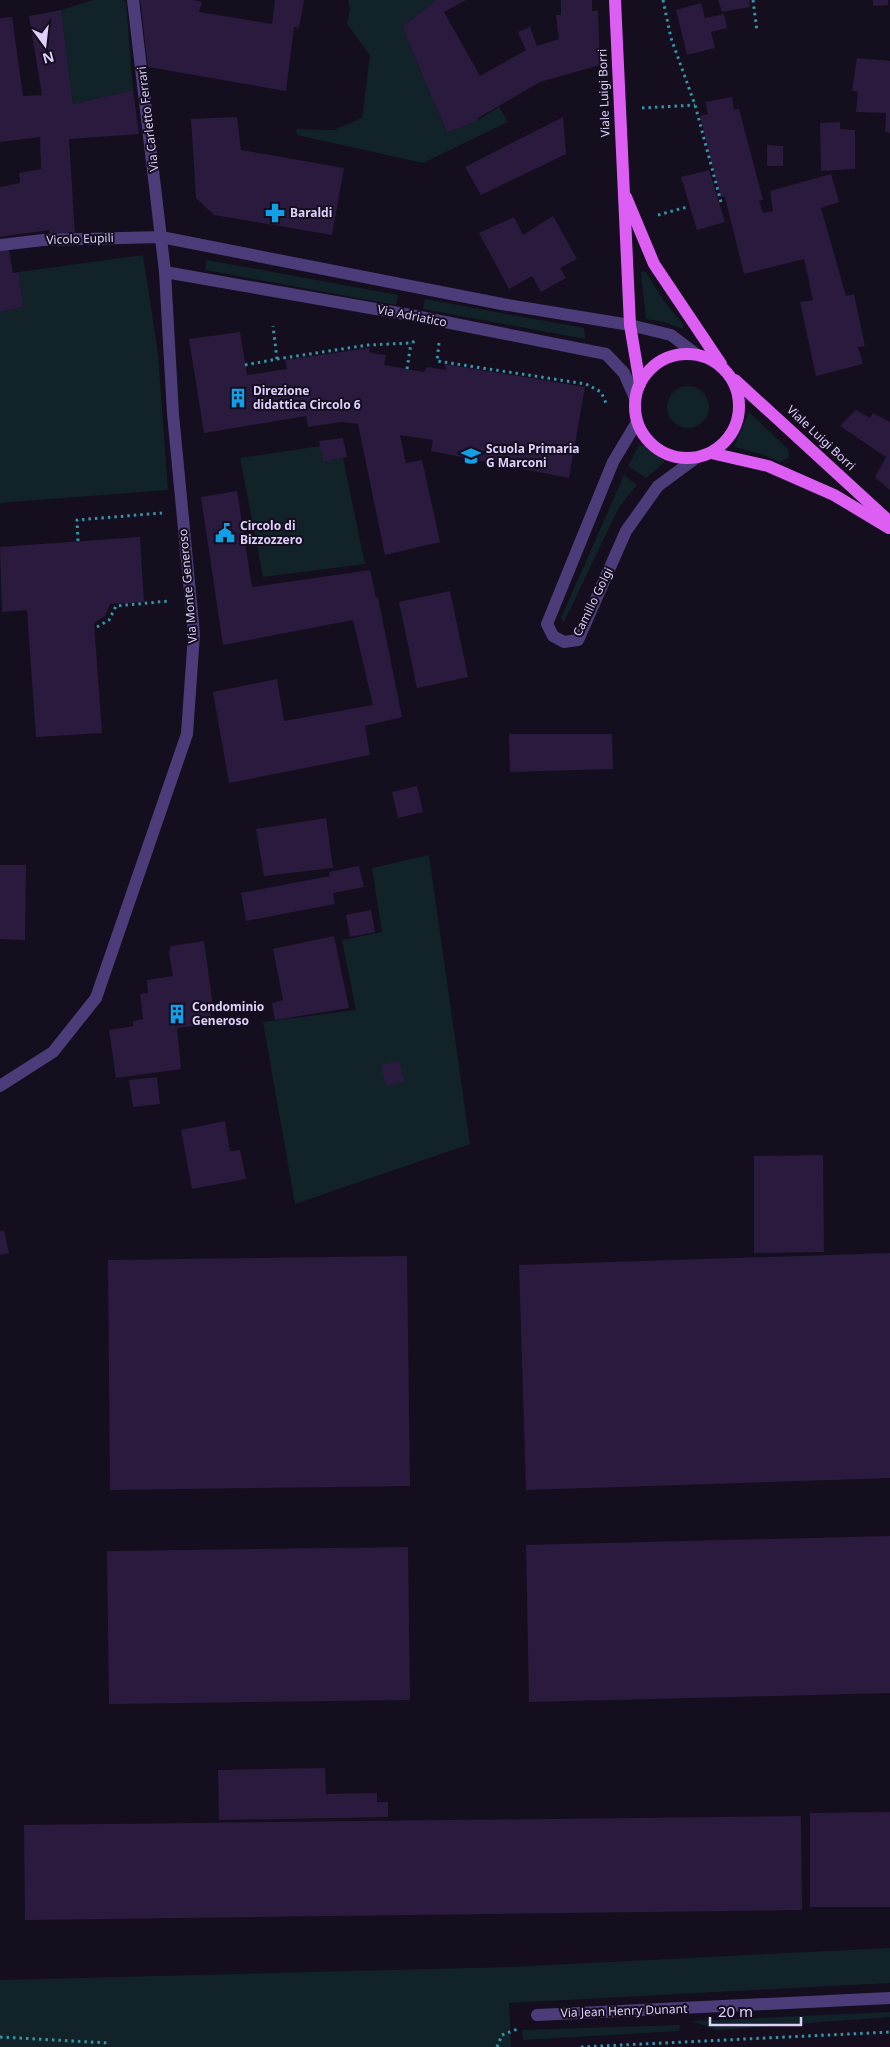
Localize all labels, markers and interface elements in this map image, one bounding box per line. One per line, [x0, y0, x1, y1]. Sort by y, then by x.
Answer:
north arrow [20, 20, 70, 70]
text: N [41, 47, 56, 69]
street label: Viale Luigi Borri [593, 49, 614, 138]
street label: Via Carletto Ferrari [133, 66, 162, 173]
pharmacy icon: Baraldi [264, 202, 286, 224]
place label: Baraldi [290, 204, 332, 221]
street label: Vicolo Eupili [46, 229, 114, 248]
street label: Via Adriatico [376, 300, 448, 331]
place label: Direzione didattica Circolo 6 [253, 382, 361, 413]
building icon: Direzione didattica Circolo 6 [227, 387, 249, 409]
street label: Viale Luigi Borri [783, 401, 859, 474]
place label: Scuola Primaria G Marconi [486, 440, 579, 471]
school or university icon: Scuola Primaria G Marconi [460, 445, 482, 467]
place label: Circolo di Bizzozzero [240, 517, 302, 548]
public building icon: Circolo di Bizzozzero [214, 522, 236, 544]
street label: Via Monte Generoso [174, 528, 201, 644]
street label: Camillo Golgi [569, 564, 617, 639]
place label: Condominio Generoso [192, 998, 264, 1029]
building icon: Condominio Generoso [166, 1003, 188, 1025]
scale bar [710, 1994, 801, 2026]
street label: Via Jean Henry Dunant [560, 2000, 688, 2021]
text: 20 m [718, 2001, 753, 2021]

